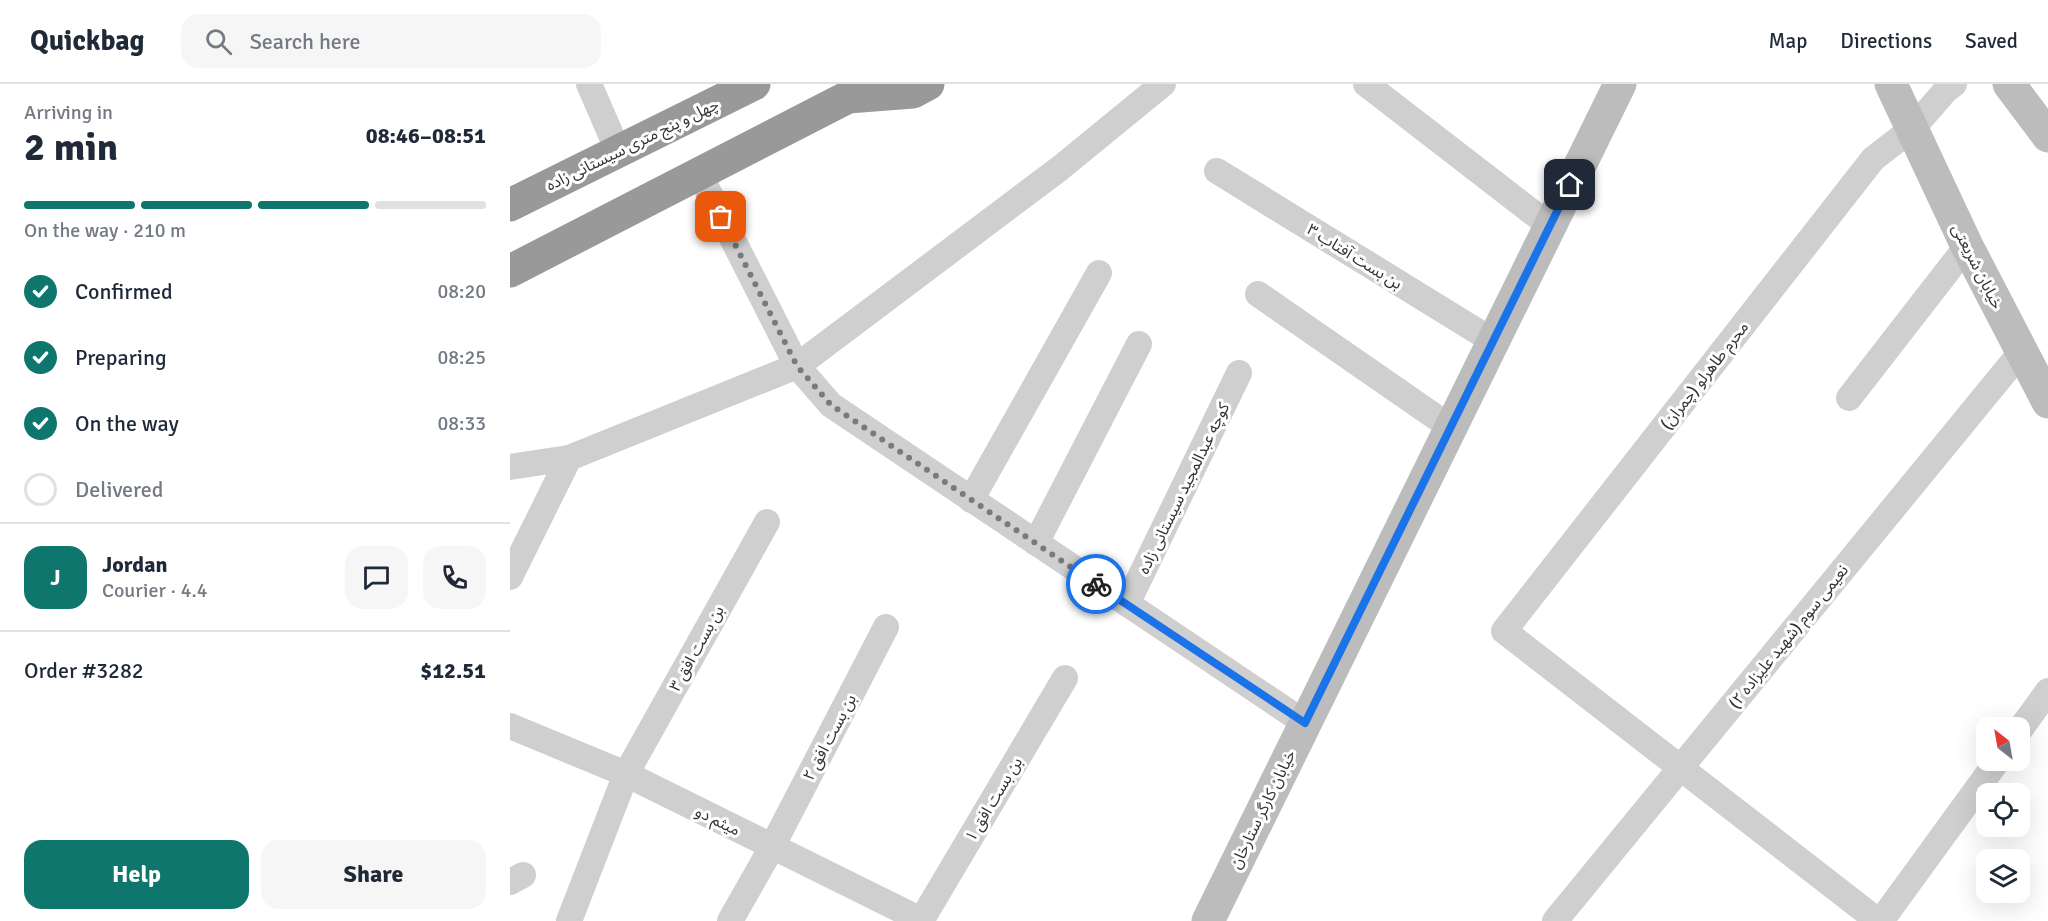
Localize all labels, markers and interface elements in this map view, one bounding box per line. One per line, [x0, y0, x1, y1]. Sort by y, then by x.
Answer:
search box [181, 14, 601, 68]
text: Quickbag [30, 24, 145, 58]
icon: search [202, 25, 235, 58]
text: Search here [250, 28, 361, 55]
text: Map [1769, 28, 1807, 54]
text: Directions [1840, 28, 1932, 54]
text: Saved [1965, 28, 2018, 54]
street label: چهل و پنج متری سیستانی زاده [543, 94, 723, 197]
text: Arriving in [24, 100, 113, 125]
text: 08:46–08:51 [366, 122, 486, 149]
text: 2 min [24, 123, 118, 171]
pin [1544, 159, 1595, 210]
icon: home [1553, 168, 1586, 201]
pin [695, 191, 746, 242]
icon: bag [704, 200, 737, 233]
text: On the way · 210 m [24, 218, 186, 243]
street label: بن بست آفتاب ۳ [1303, 220, 1406, 294]
street label: خیابان شریعتی [1947, 221, 2007, 312]
icon: check [24, 275, 57, 308]
text: Confirmed [75, 278, 173, 305]
text: 08:20 [437, 279, 486, 304]
street label: محرم طاهرلو (چمران) [1656, 318, 1755, 435]
icon: check [24, 341, 57, 374]
text: Preparing [75, 344, 167, 371]
text: 08:25 [437, 345, 486, 370]
street label: کوچه عبدالمجید سیستانی زاده [1134, 399, 1234, 577]
icon: check [24, 407, 57, 440]
text: On the way [75, 410, 179, 437]
text: 08:33 [437, 411, 486, 436]
text: Delivered [75, 476, 163, 503]
button: chat [345, 546, 408, 609]
button: phone [423, 546, 486, 609]
text: Jordan [102, 551, 168, 578]
courier [1066, 554, 1126, 614]
street label: نعیمی سوم (شهید علیزاده ۲) [1725, 561, 1854, 714]
text: J [50, 564, 61, 591]
icon: bike [1080, 568, 1113, 601]
text: Courier · 4.4 [102, 578, 208, 603]
street label: بن بست افق ۳ [665, 602, 729, 695]
text: Order #3282 [24, 657, 144, 684]
text: $12.51 [420, 657, 486, 684]
street label: بن بست افق ۲ [799, 691, 861, 784]
north arrow [1976, 717, 2030, 771]
map controls [1976, 717, 2030, 903]
street label: خیابان کارگر ستارخان [1225, 747, 1300, 872]
street label: بن بست افق ۱ [961, 754, 1027, 845]
button: locate [1976, 783, 2030, 837]
street label: میثم دو [691, 801, 743, 842]
button: Help [24, 840, 249, 909]
button: Share [261, 840, 486, 909]
button: layers [1976, 849, 2030, 903]

